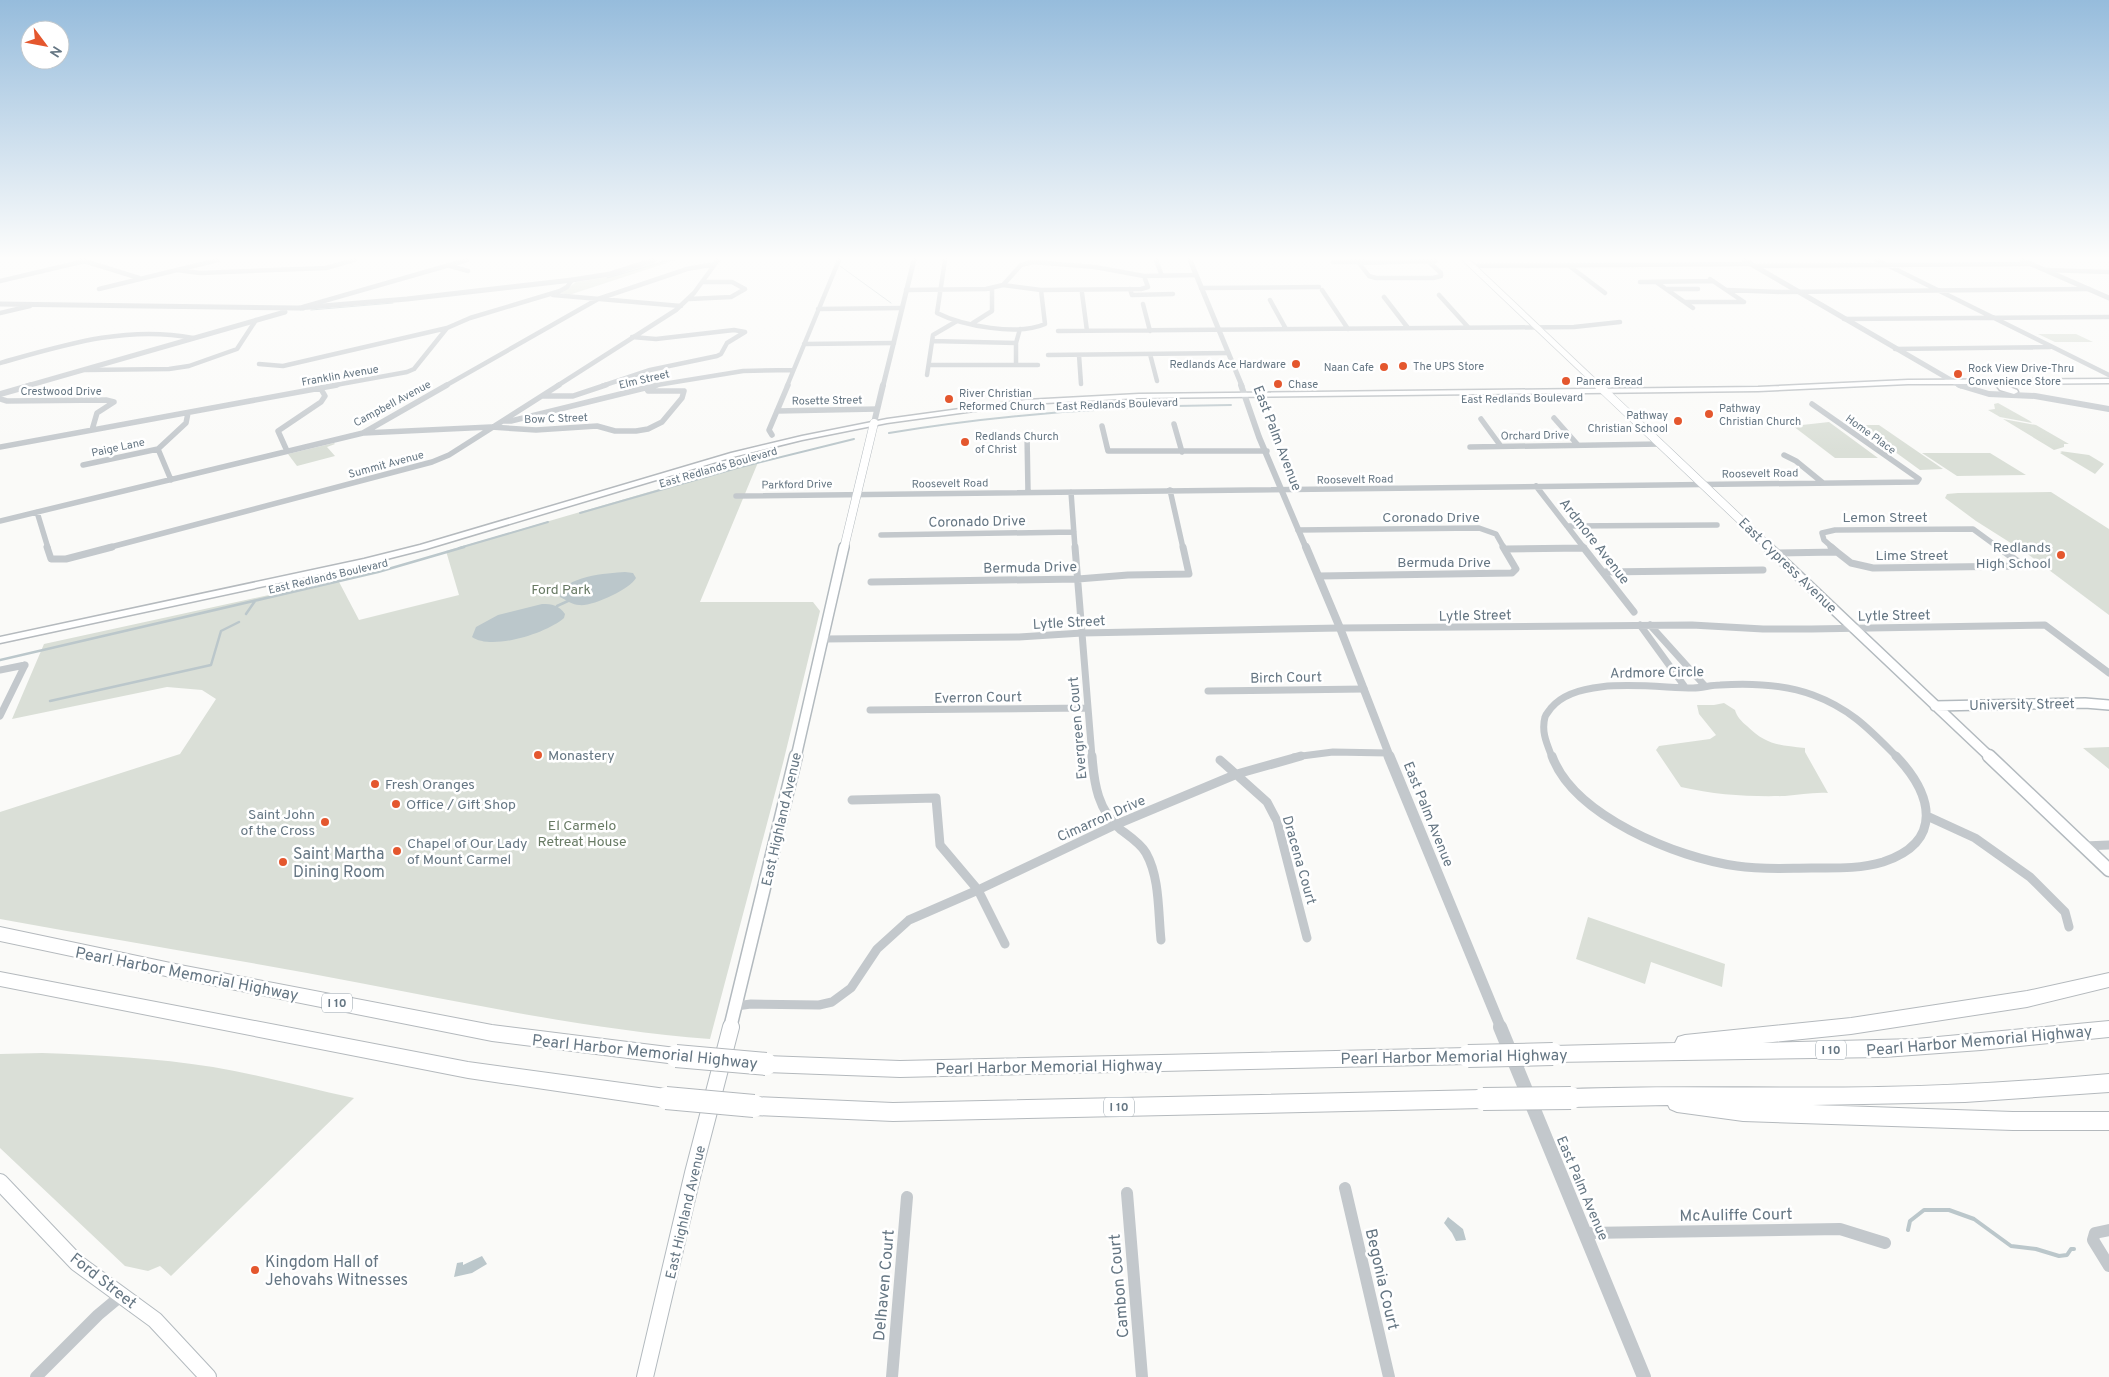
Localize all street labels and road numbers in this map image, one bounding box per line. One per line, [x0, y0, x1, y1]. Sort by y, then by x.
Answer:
street label: Franklin Avenue [300, 362, 380, 390]
street label: Elm Street [617, 367, 671, 393]
street label: Campbell Avenue [351, 378, 434, 430]
street label: East Palm Avenue [1249, 383, 1305, 494]
street label: Crestwood Drive [20, 385, 102, 399]
street label: East Redlands Boulevard [1461, 391, 1583, 407]
street label: Rosette Street [792, 393, 863, 409]
street label: East Redlands Boulevard [1056, 396, 1178, 414]
street label: Bow C Street [524, 411, 588, 427]
street label: Home Place [1842, 412, 1898, 458]
street label: Orchard Drive [1501, 428, 1570, 444]
street label: Paige Lane [90, 435, 146, 460]
street label: East Redlands Boulevard [658, 444, 779, 492]
street label: Summit Avenue [347, 448, 426, 482]
street label: Roosevelt Road [1722, 466, 1798, 482]
street label: Roosevelt Road [1317, 472, 1393, 488]
street label: Roosevelt Road [912, 476, 988, 492]
street label: Parkford Drive [761, 477, 833, 493]
street label: Ardmore Avenue [1555, 496, 1633, 588]
street label: Coronado Drive [1382, 510, 1480, 527]
street label: Lemon Street [1842, 510, 1928, 527]
street label: Coronado Drive [928, 513, 1026, 532]
street label: East Cypress Avenue [1734, 515, 1840, 617]
street label: Lime Street [1876, 548, 1948, 565]
street label: Bermuda Drive [1397, 555, 1491, 572]
street label: East Redlands Boulevard [267, 556, 389, 598]
street label: Bermuda Drive [983, 559, 1077, 578]
street label: Lytle Street [1438, 607, 1512, 626]
street label: Lytle Street [1857, 607, 1931, 626]
street label: Lytle Street [1032, 613, 1106, 634]
street label: Ardmore Circle [1610, 664, 1704, 683]
street label: Birch Court [1250, 669, 1322, 688]
street label: Evergreen Court [1066, 676, 1091, 780]
street label: Everron Court [934, 689, 1022, 708]
street label: University Street [1969, 696, 2075, 715]
street label: East Highland Avenue [759, 751, 806, 888]
street label: East Palm Avenue [1399, 760, 1456, 870]
street label: Cimarron Drive [1055, 792, 1148, 846]
street label: Dracena Court [1278, 814, 1319, 907]
street label: Pearl Harbor Memorial Highway [73, 943, 300, 1006]
road number: I 10 [322, 994, 352, 1012]
street label: Pearl Harbor Memorial Highway [1865, 1022, 2093, 1062]
street label: Pearl Harbor Memorial Highway [531, 1031, 759, 1075]
road number: I 10 [1816, 1040, 1846, 1060]
street label: Pearl Harbor Memorial Highway [1340, 1046, 1568, 1070]
street label: Pearl Harbor Memorial Highway [935, 1056, 1163, 1080]
road number: I 10 [1104, 1098, 1134, 1116]
street label: East Palm Avenue [1552, 1134, 1611, 1243]
street label: East Highland Avenue [663, 1144, 710, 1281]
street label: McAuliffe Court [1679, 1205, 1793, 1227]
street label: Begonia Court [1360, 1227, 1402, 1332]
street label: Delhaven Court [870, 1229, 900, 1342]
street label: Cambon Court [1105, 1233, 1135, 1339]
street label: Ford Street [65, 1249, 140, 1314]

